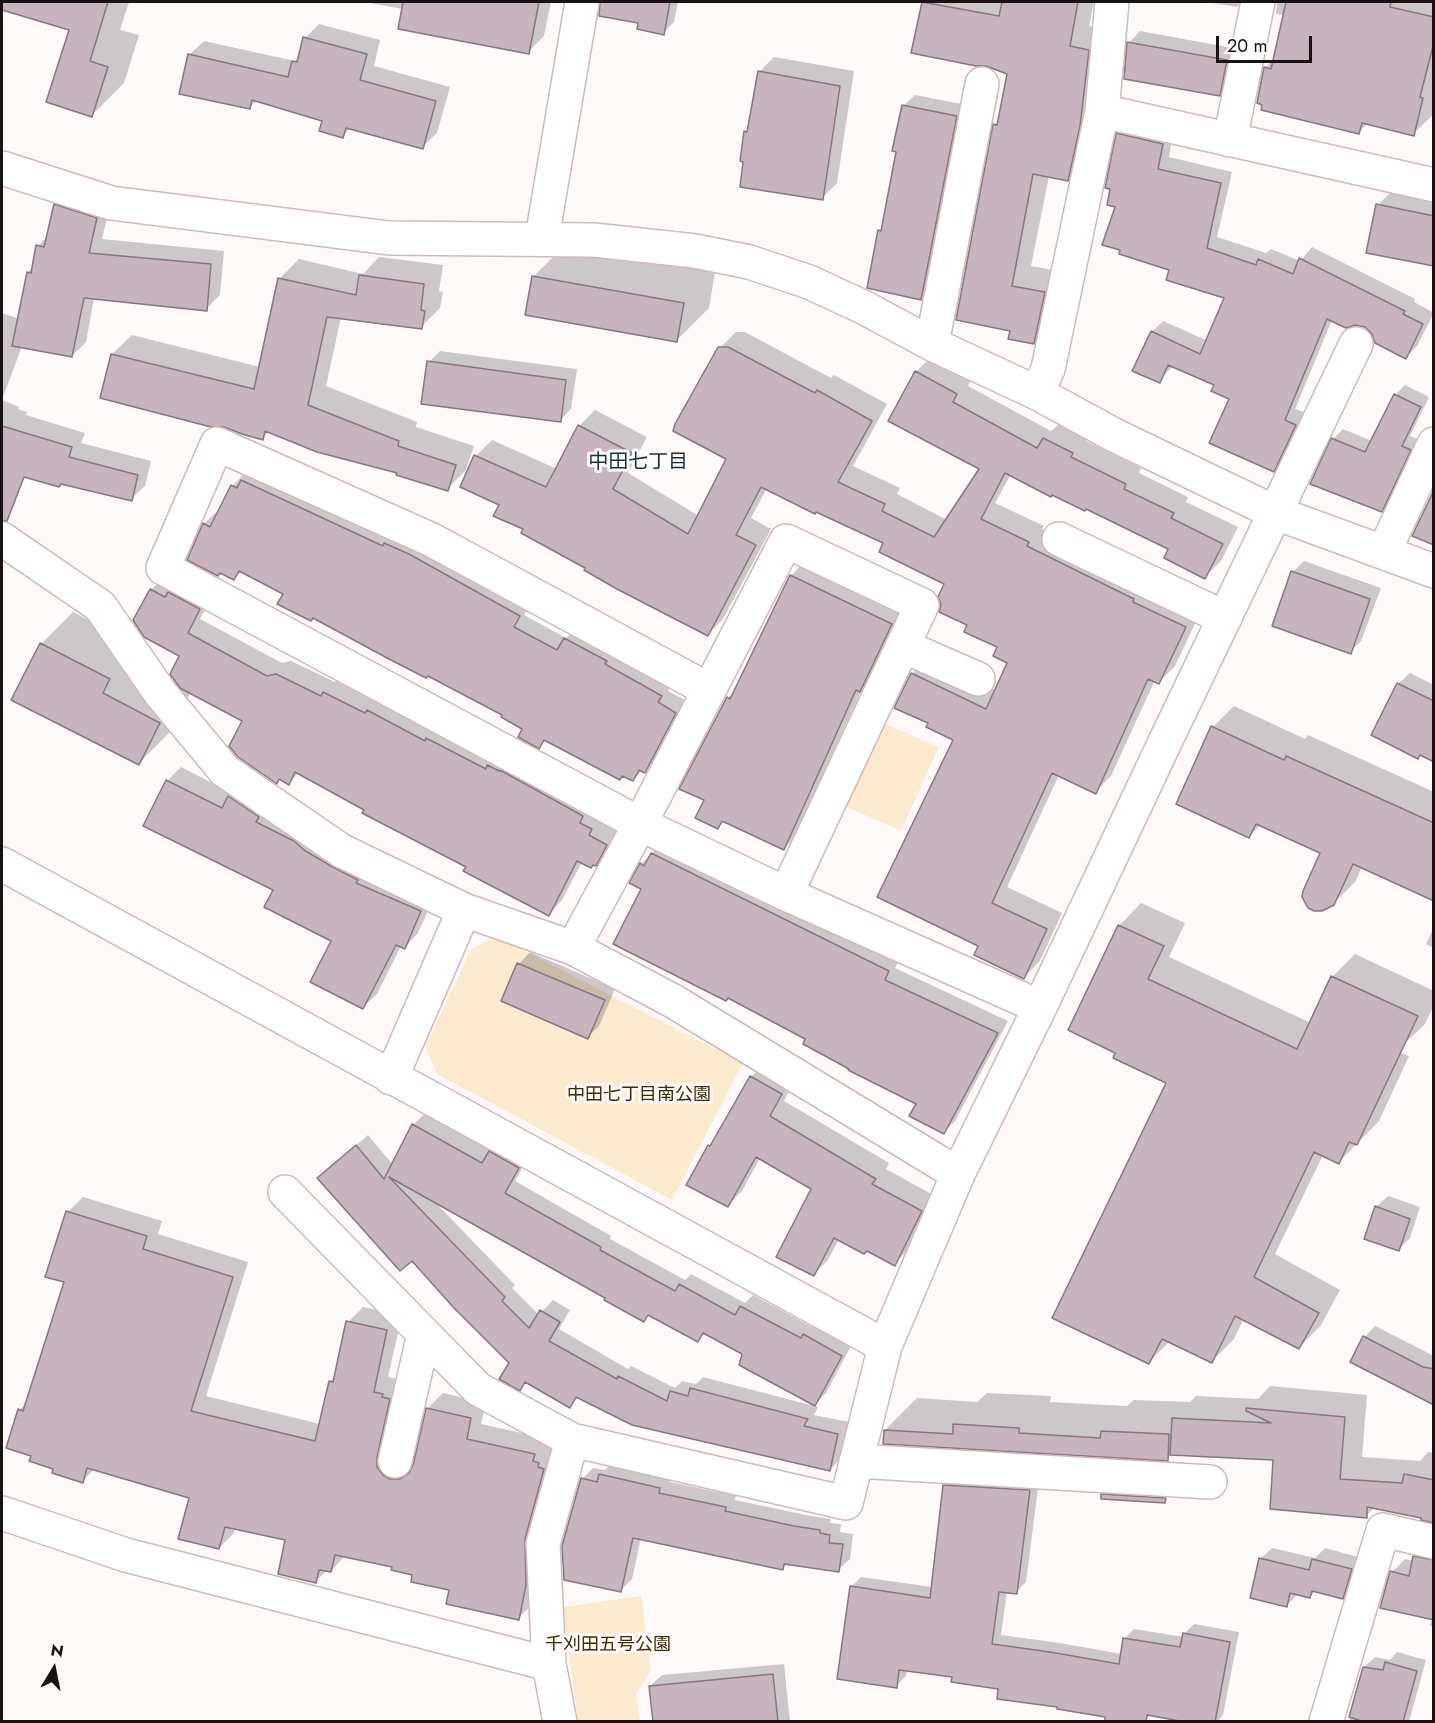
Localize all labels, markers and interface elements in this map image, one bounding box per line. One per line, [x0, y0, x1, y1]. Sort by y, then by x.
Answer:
scale bar [1219, 24, 1315, 62]
text: 20 m [1227, 33, 1267, 59]
district label: 中田七丁目 [588, 451, 688, 475]
park label: 中田七丁目南公園 [567, 1085, 711, 1107]
park label: 千刈田五号公園 [545, 1635, 671, 1657]
text: N [49, 1638, 65, 1663]
north arrow [24, 1639, 84, 1699]

